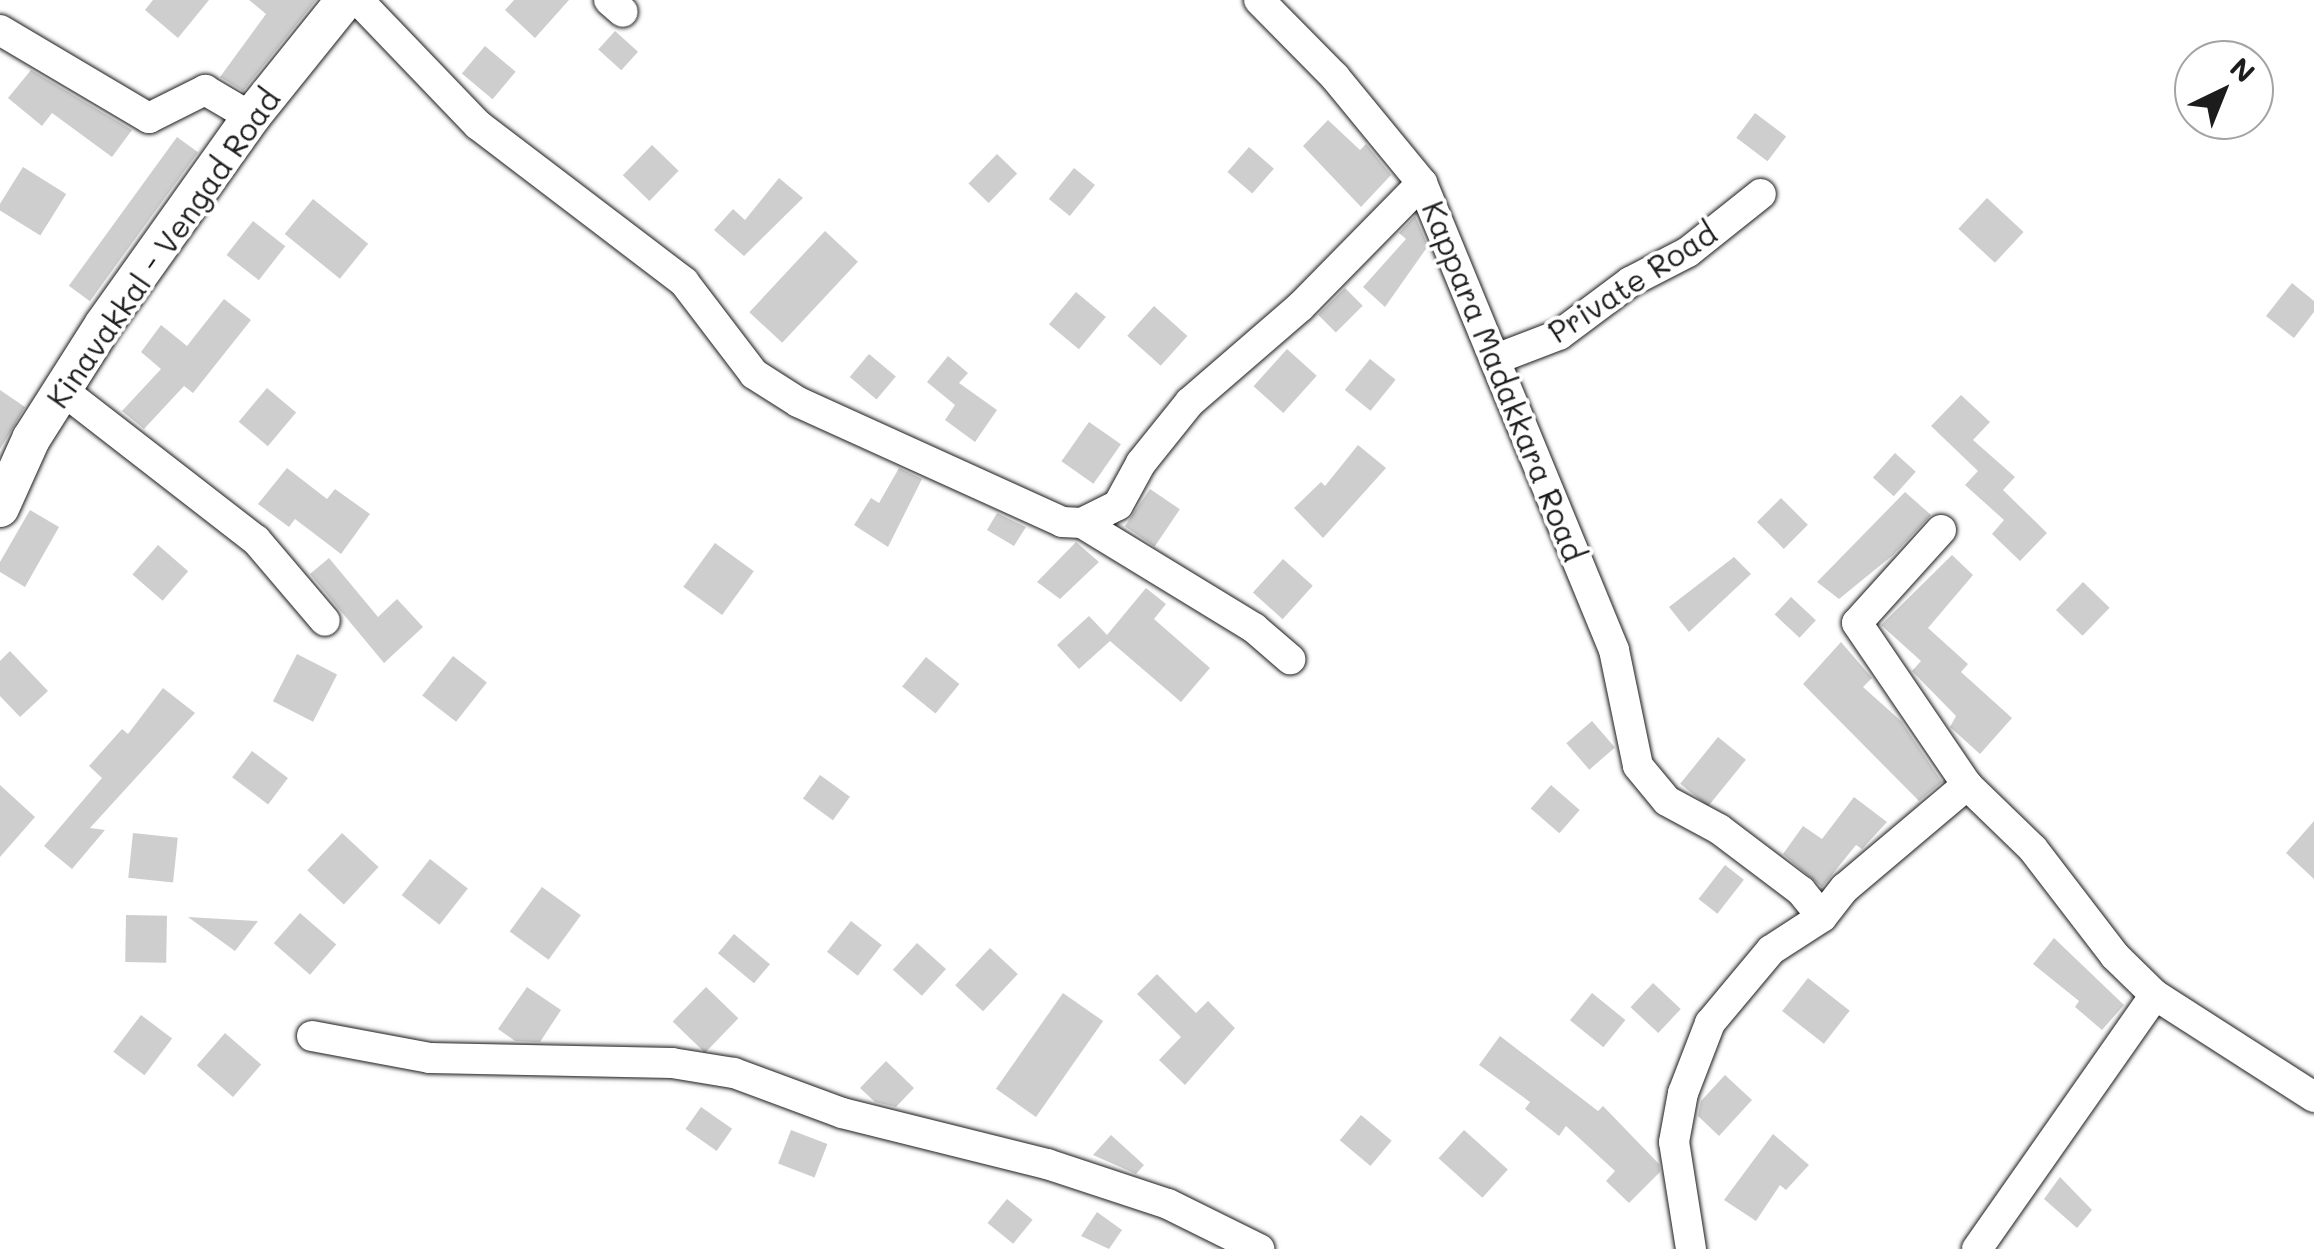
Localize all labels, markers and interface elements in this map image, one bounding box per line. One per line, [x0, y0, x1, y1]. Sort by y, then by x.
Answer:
north arrow [2174, 40, 2274, 140]
text: N [2223, 49, 2263, 90]
street label: Kinavakkal - Vengad Road [39, 82, 287, 414]
street label: Kappara Madakkara Road [1415, 196, 1593, 566]
street label: Private Road [1541, 214, 1723, 350]

